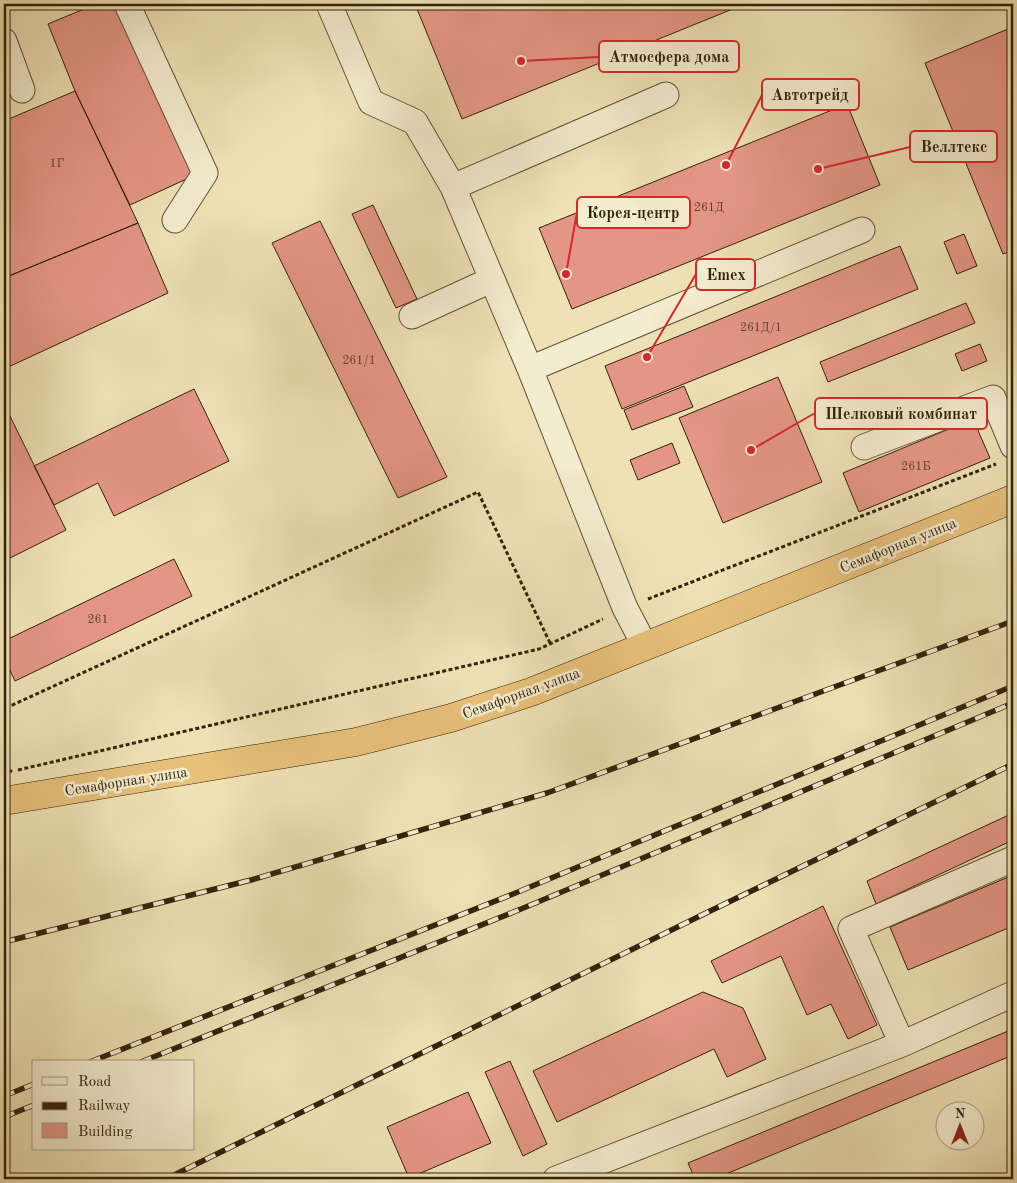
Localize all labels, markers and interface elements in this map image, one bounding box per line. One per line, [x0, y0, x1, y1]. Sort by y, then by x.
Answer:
callout: Атмосфера дома [599, 41, 739, 72]
text: Атмосфера дома [609, 50, 729, 66]
callout: Автотрейд [762, 79, 859, 110]
text: Автотрейд [771, 88, 849, 104]
callout: Веллтекс [910, 131, 997, 162]
text: Веллтекс [921, 140, 987, 156]
house number: 1Г [50, 158, 65, 170]
callout: Корея-центр [577, 197, 690, 228]
house number: 261Д [694, 202, 724, 214]
text: Корея-центр [587, 206, 680, 222]
callout: Emex [696, 259, 755, 290]
text: Emex [706, 268, 746, 284]
house number: 261Д/1 [740, 322, 782, 334]
house number: 261/1 [342, 355, 376, 367]
callout: Шелковый комбинат [815, 398, 987, 429]
text: Шелковый комбинат [825, 407, 977, 423]
house number: 261Б [901, 461, 931, 473]
street label: Семафорная улица [838, 516, 959, 577]
house number: 261 [88, 614, 108, 626]
street label: Семафорная улица [461, 666, 583, 723]
street label: Семафорная улица [64, 765, 189, 800]
legend [32, 1060, 195, 1150]
text: Road [78, 1075, 112, 1090]
text: Railway [78, 1099, 131, 1114]
north arrow [934, 1100, 984, 1150]
text: N [955, 1107, 966, 1121]
text: Building [78, 1125, 133, 1140]

